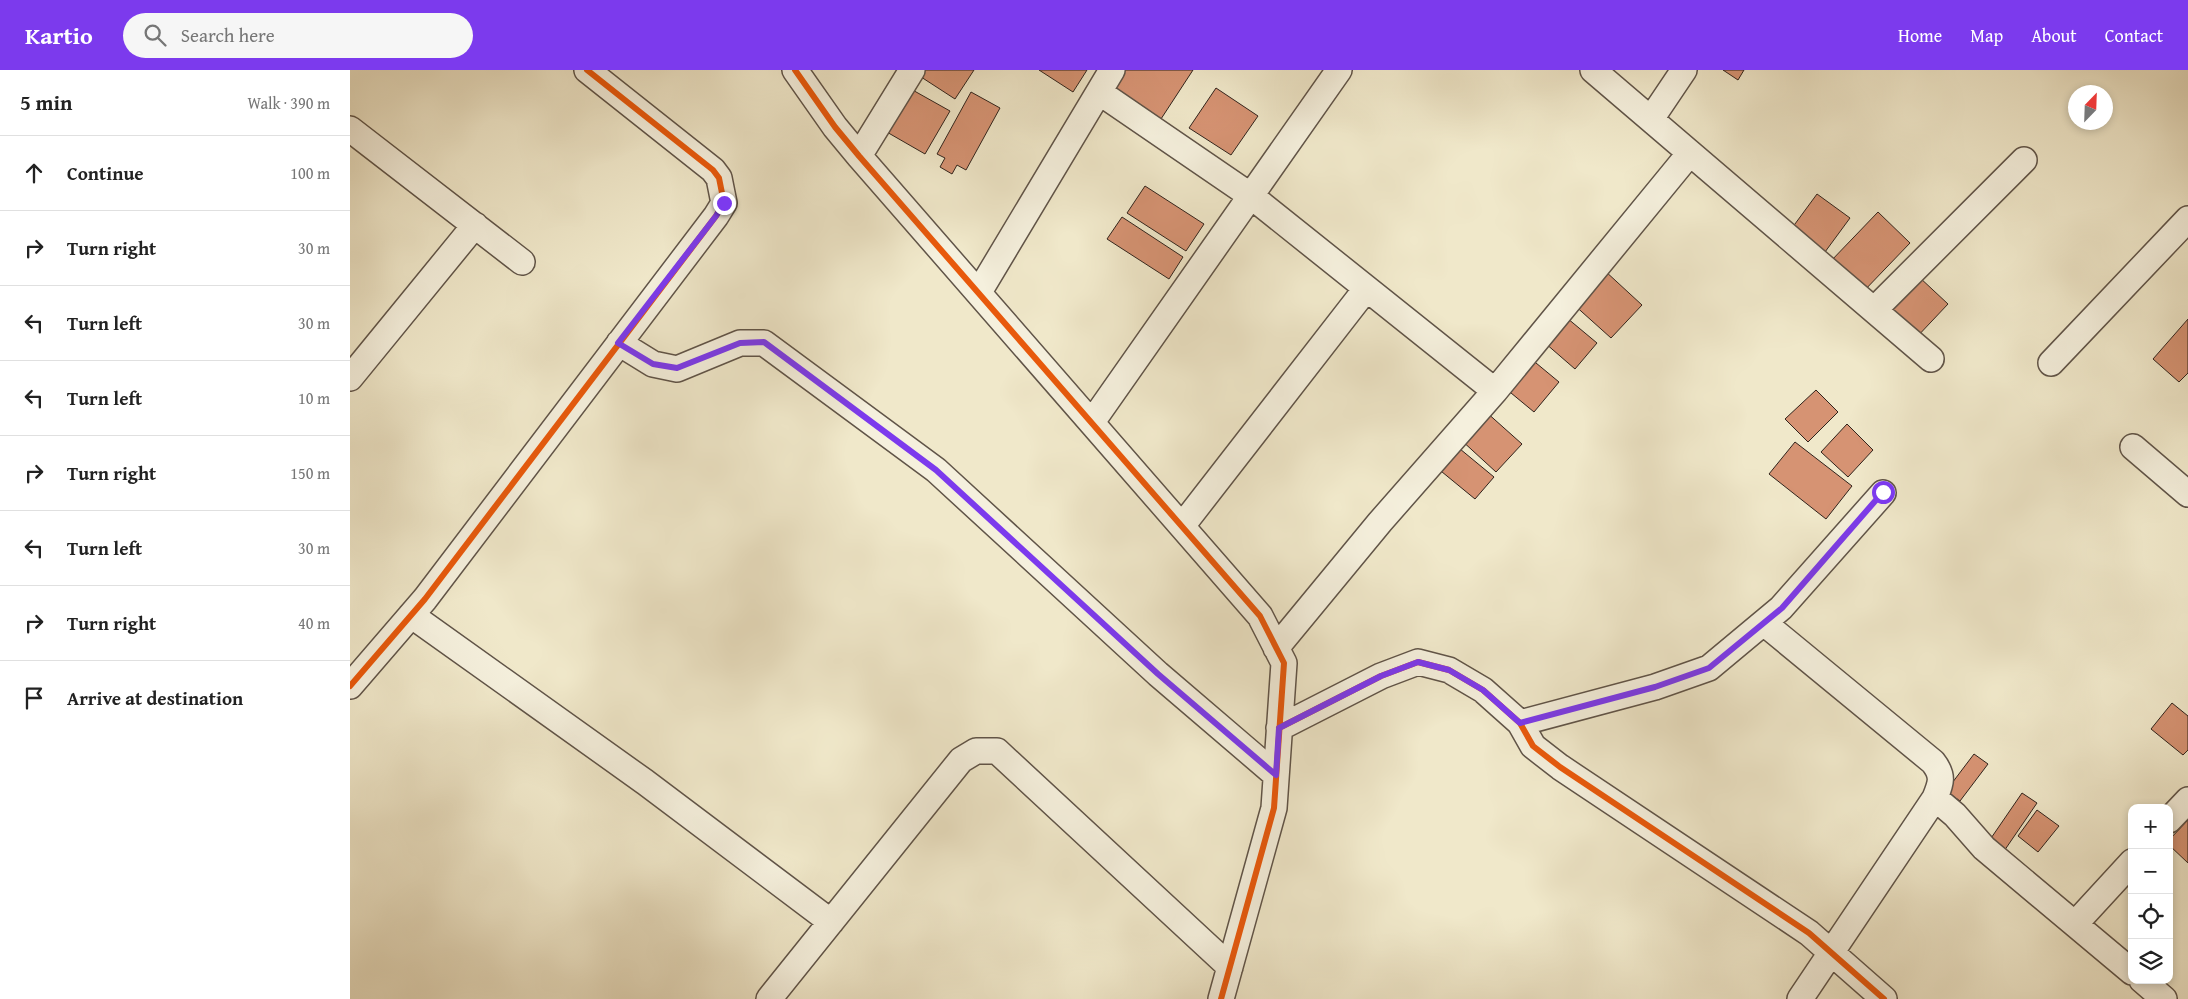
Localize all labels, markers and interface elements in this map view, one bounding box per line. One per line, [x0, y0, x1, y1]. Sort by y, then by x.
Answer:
search box [123, 13, 473, 58]
text: Kartio [25, 18, 93, 53]
icon: search [141, 21, 169, 49]
text: Search here [181, 21, 275, 49]
text: Home [1898, 22, 1942, 49]
text: Map [1970, 22, 2003, 49]
text: About [2031, 22, 2077, 49]
text: Contact [2105, 22, 2163, 49]
north arrow [2068, 85, 2113, 130]
text: 5 min [20, 87, 72, 118]
text: Walk · 390 m [247, 91, 330, 115]
icon: ahead [20, 159, 48, 187]
text: Continue [67, 159, 144, 187]
text: 100 m [290, 161, 330, 185]
route end [713, 192, 736, 215]
icon: right [20, 234, 48, 262]
text: Turn right [67, 234, 156, 262]
text: 30 m [298, 236, 330, 260]
icon: left [20, 309, 48, 337]
text: Turn left [67, 309, 142, 337]
text: 30 m [298, 311, 330, 335]
icon: left [20, 384, 48, 412]
text: Turn left [67, 384, 142, 412]
text: 10 m [298, 386, 330, 410]
icon: right [20, 459, 48, 487]
text: Turn right [67, 459, 156, 487]
text: 150 m [290, 461, 330, 485]
route start [1872, 481, 1895, 504]
icon: left [20, 534, 48, 562]
text: Turn left [67, 534, 142, 562]
text: 30 m [298, 536, 330, 560]
icon: right [20, 609, 48, 637]
text: Turn right [67, 609, 156, 637]
text: 40 m [298, 611, 330, 635]
icon: arrive [20, 684, 48, 712]
text: Arrive at destination [67, 684, 243, 712]
map controls [2128, 804, 2173, 984]
button: + [2128, 804, 2173, 849]
button: − [2128, 849, 2173, 894]
button: locate [2128, 894, 2173, 939]
button: layers [2128, 939, 2173, 984]

